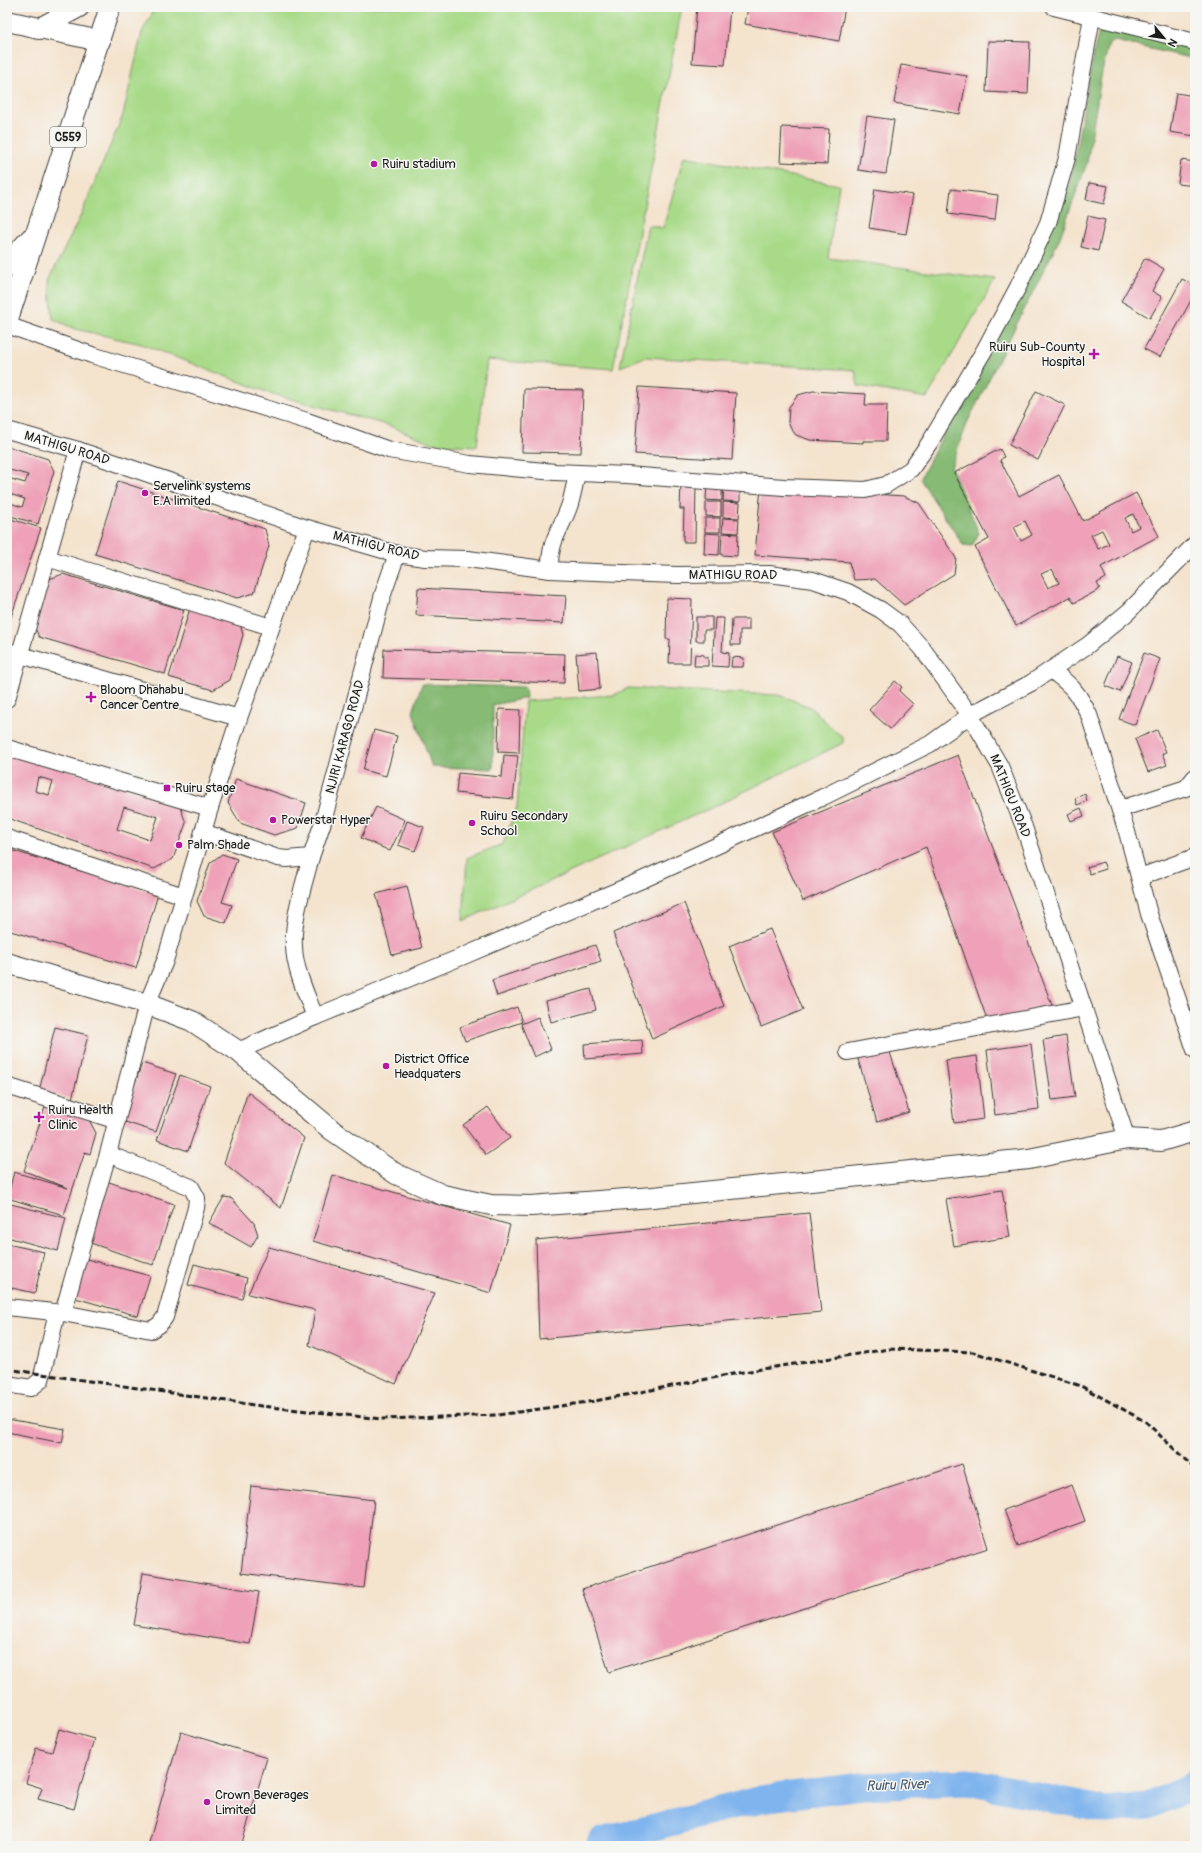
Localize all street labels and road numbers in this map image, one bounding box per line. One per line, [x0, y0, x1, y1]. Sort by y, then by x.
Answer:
road number: C559 [50, 127, 86, 147]
street label: MATHIGU ROAD [22, 427, 112, 469]
street label: MATHIGU ROAD [331, 528, 421, 564]
street label: MATHIGU ROAD [689, 567, 777, 583]
street label: NJIRI KARAGO ROAD [322, 678, 368, 796]
street label: MATHIGU ROAD [986, 752, 1034, 840]

